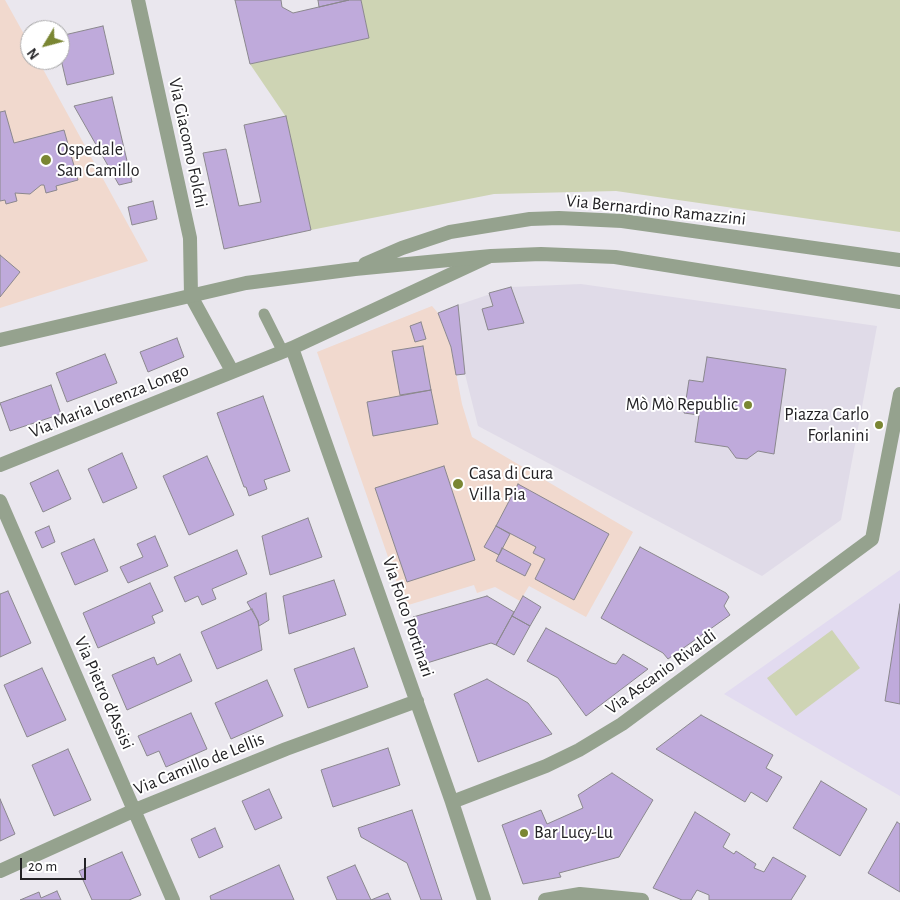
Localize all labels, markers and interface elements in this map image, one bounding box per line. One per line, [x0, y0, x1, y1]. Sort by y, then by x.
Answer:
north arrow [20, 20, 70, 70]
text: N [25, 45, 42, 62]
street label: Via Giacomo Folchi [164, 76, 212, 210]
place label: Ospedale San Camillo [57, 139, 140, 182]
marker: Ospedale San Camillo [39, 153, 53, 167]
street label: Via Bernardino Ramazzini [565, 190, 747, 230]
street label: Via Maria Lorenza Longo [26, 359, 192, 443]
place label: Mò Mò Republic [626, 394, 738, 416]
marker: Mò Mò Republic [742, 399, 754, 411]
place label: Piazza Carlo Forlanini [784, 404, 869, 446]
marker: Piazza Carlo Forlanini [873, 419, 885, 431]
place label: Casa di Cura Villa Pia [469, 463, 553, 506]
marker: Casa di Cura Villa Pia [451, 477, 465, 491]
street label: Via Folco Portinari [377, 554, 439, 680]
street label: Via Ascanio Rivaldi [602, 625, 720, 719]
street label: Via Pietro d'Assisi [69, 633, 139, 753]
street label: Via Camillo de Lellis [131, 728, 267, 800]
place label: Bar Lucy-Lu [534, 822, 613, 844]
marker: Bar Lucy-Lu [518, 827, 530, 839]
scale bar [22, 848, 89, 880]
text: 20 m [28, 859, 57, 874]

